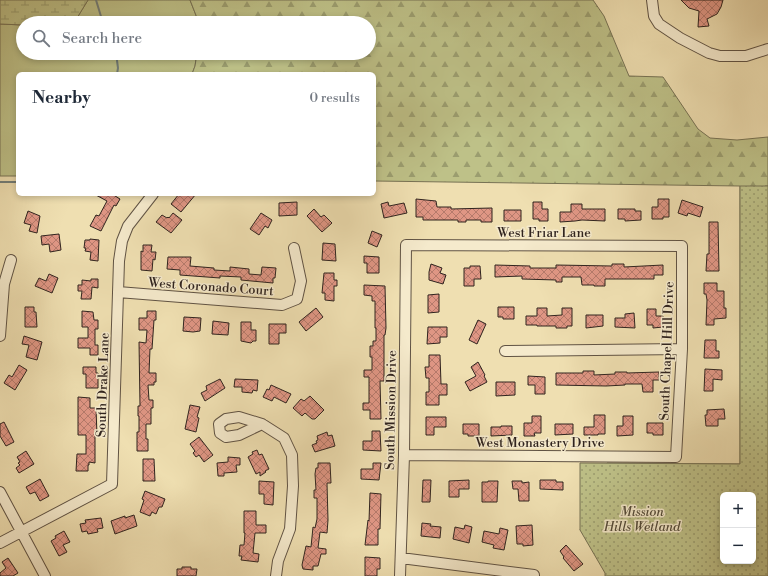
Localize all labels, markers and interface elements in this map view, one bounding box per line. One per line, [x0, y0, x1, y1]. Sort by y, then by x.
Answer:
search box [16, 16, 376, 60]
icon: search [30, 27, 52, 49]
text: Search here [62, 29, 142, 48]
text: Nearby [32, 87, 91, 109]
text: 0 results [309, 90, 360, 106]
street label: West Friar Lane [496, 225, 591, 241]
street label: West Coronado Court [147, 275, 275, 299]
street label: South Chapel Hill Drive [657, 281, 677, 421]
street label: South Drake Lane [93, 332, 113, 438]
street label: South Mission Drive [382, 350, 400, 470]
street label: West Monastery Drive [475, 435, 605, 451]
map controls [720, 492, 756, 564]
button: + [720, 492, 756, 528]
park label: Mission Hills Wetland [603, 504, 681, 535]
button: − [720, 528, 756, 564]

